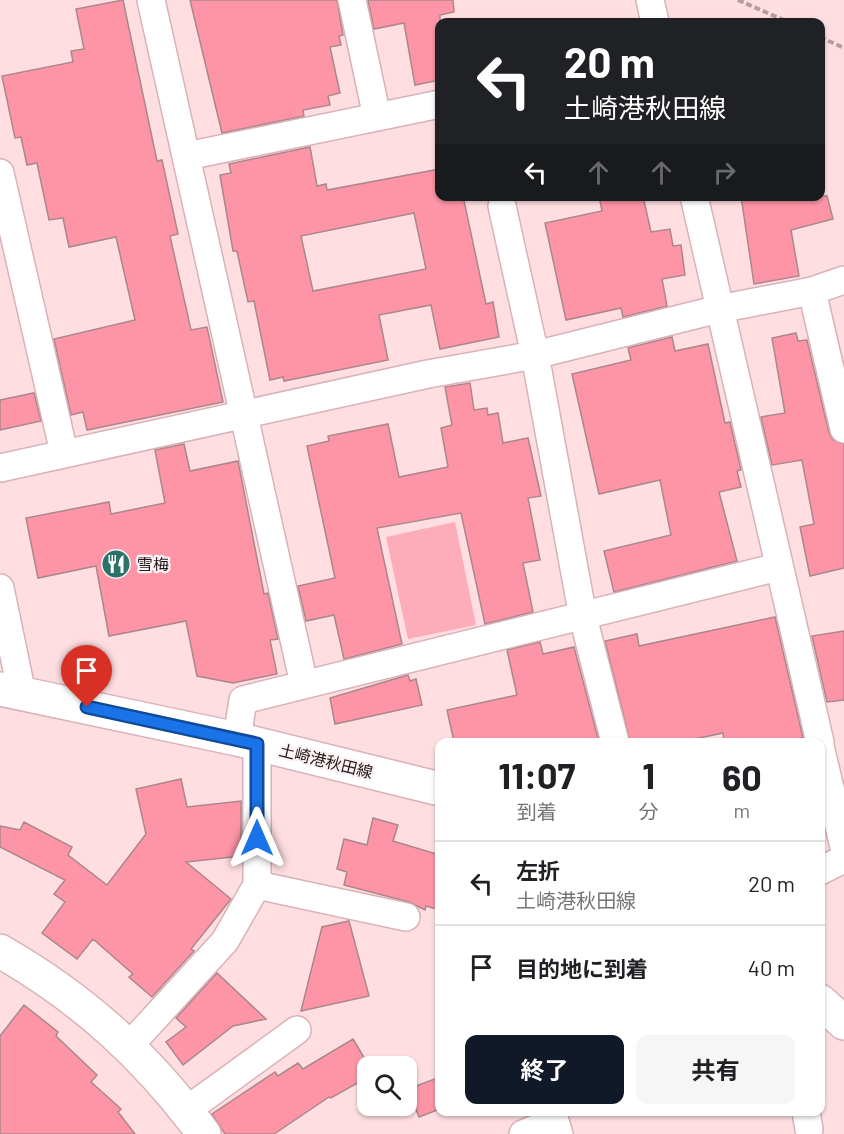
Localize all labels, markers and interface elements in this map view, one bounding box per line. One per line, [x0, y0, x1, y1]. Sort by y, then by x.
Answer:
text: 20 m [564, 36, 655, 86]
icon: left [465, 42, 543, 120]
text: 土崎港秋田線 [564, 91, 726, 123]
icon: left [519, 156, 552, 189]
icon: ahead [582, 156, 615, 189]
icon: ahead [645, 156, 678, 189]
icon: right [708, 156, 741, 189]
restaurant icon: 雪梅 [100, 548, 132, 580]
place label: 雪梅 [137, 554, 169, 573]
pin [61, 645, 112, 707]
icon: arrive [70, 654, 103, 687]
street label: 土崎港秋田線 [277, 740, 375, 781]
text: 11:07 [498, 753, 575, 796]
text: 1 [642, 753, 655, 796]
text: 60 [722, 755, 762, 798]
text: m [734, 798, 750, 822]
text: 到着 [517, 799, 557, 823]
text: 分 [639, 799, 659, 823]
position arrow [225, 806, 289, 870]
text: 左折 [516, 857, 560, 883]
icon: left [465, 867, 498, 900]
text: 20 m [748, 870, 795, 896]
text: 土崎港秋田線 [516, 888, 636, 912]
icon: arrive [465, 951, 498, 984]
text: 40 m [748, 954, 795, 980]
text: 目的地に到着 [516, 955, 648, 981]
button: 終了 [465, 1035, 624, 1104]
button: 共有 [636, 1035, 795, 1104]
map controls [357, 1056, 417, 1116]
button: search [357, 1056, 417, 1116]

